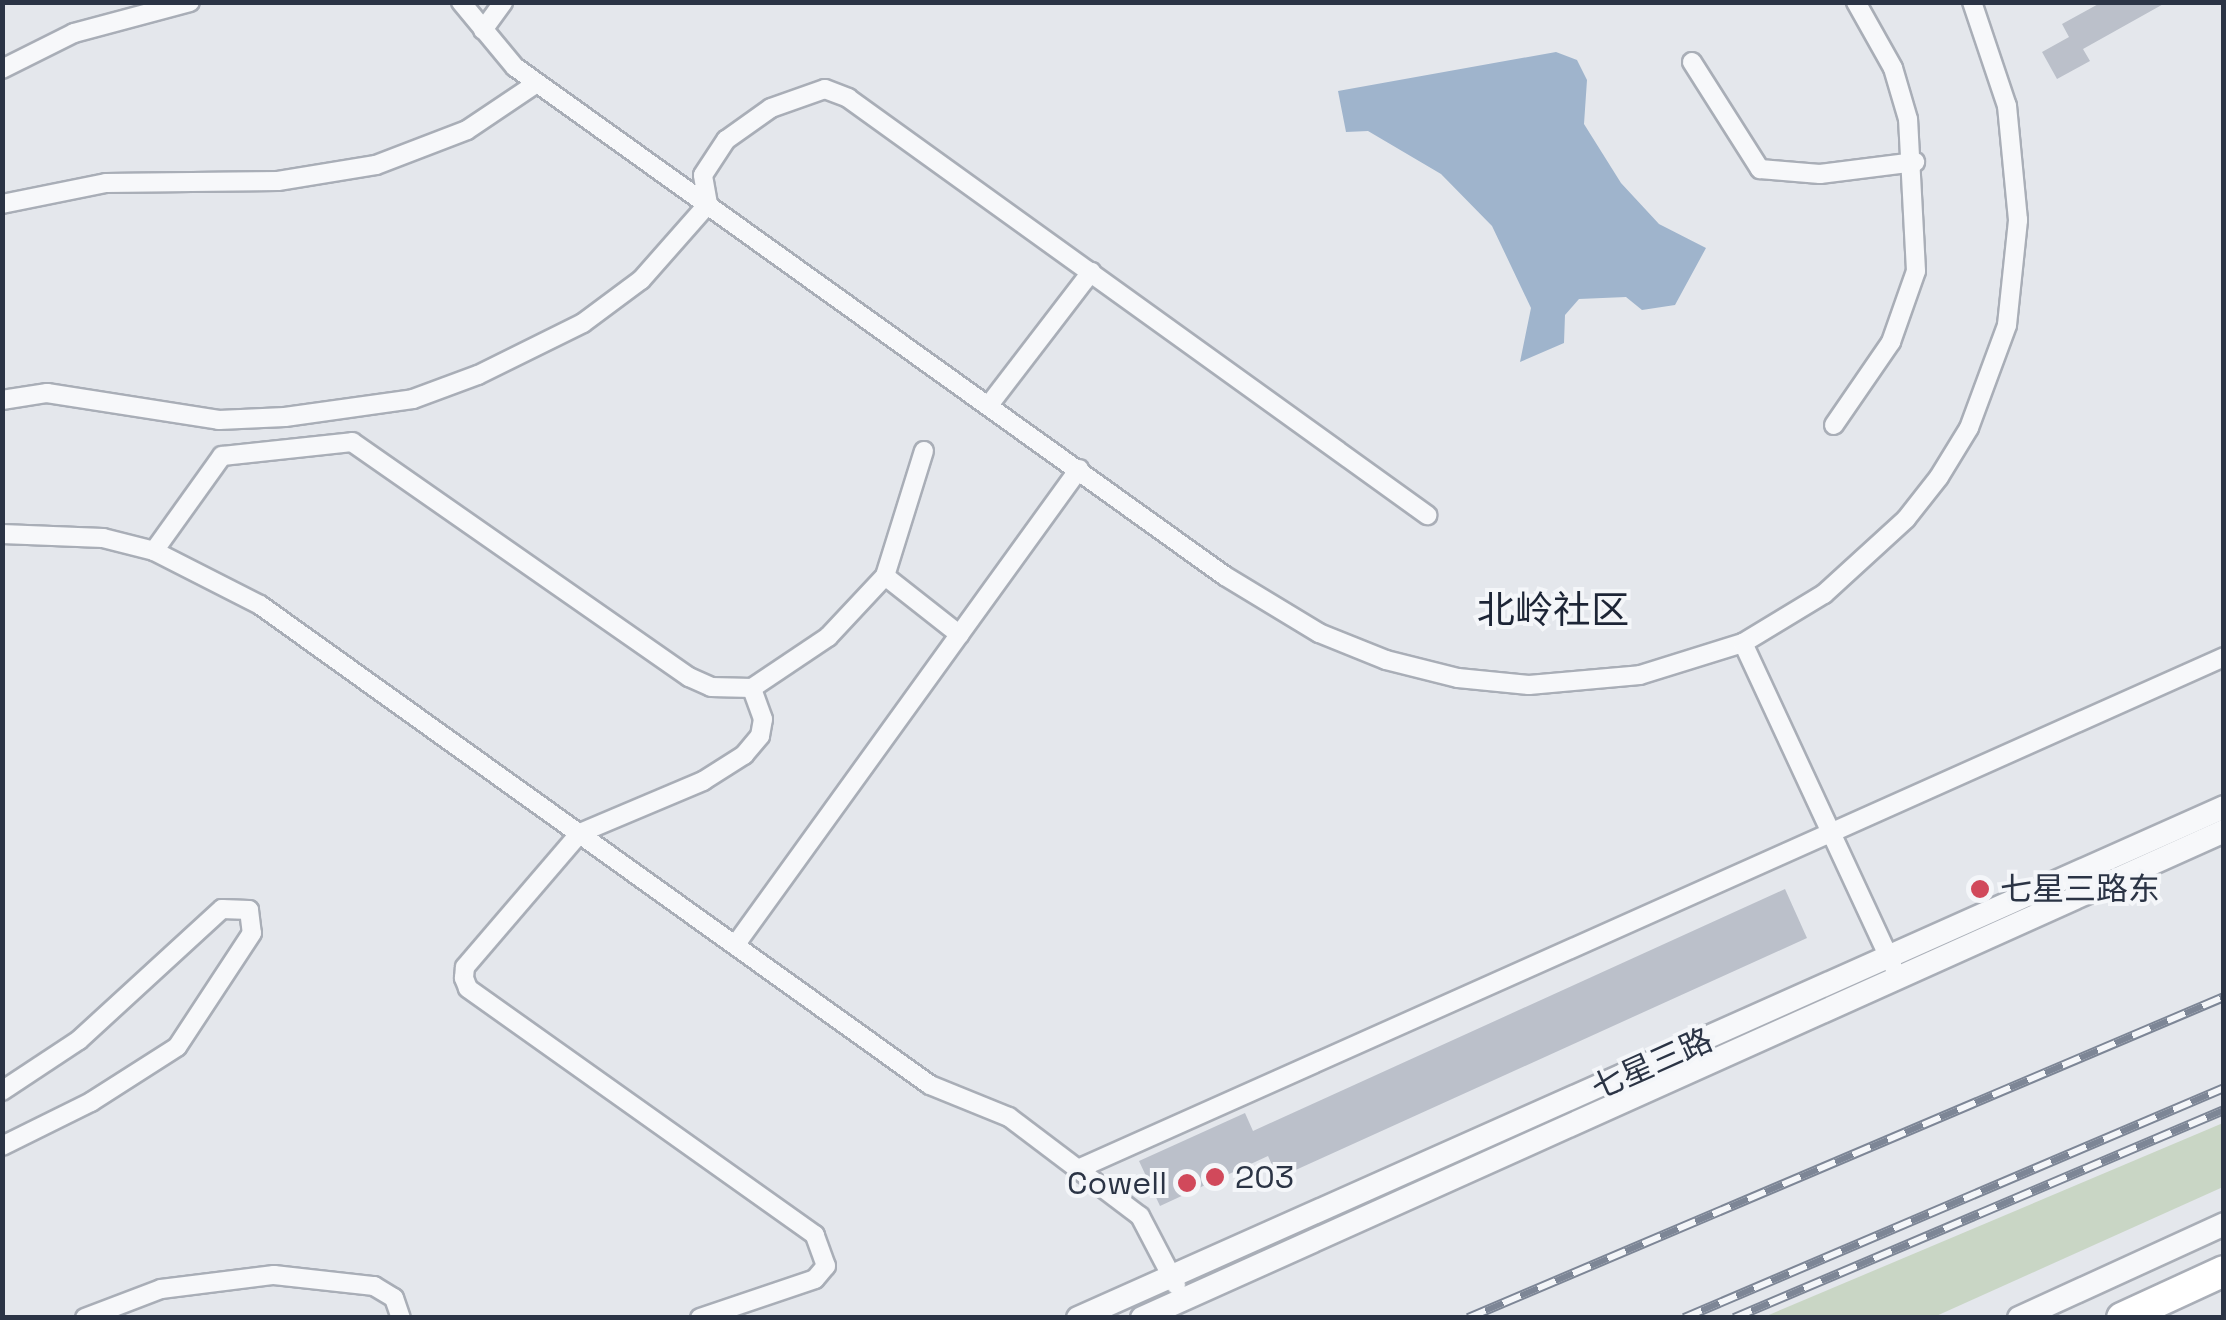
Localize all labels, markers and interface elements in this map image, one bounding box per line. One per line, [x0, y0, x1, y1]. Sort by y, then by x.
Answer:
district label: 北岭社区 [1477, 588, 1629, 634]
place label: 七星三路东 [2000, 870, 2160, 908]
marker: 七星三路东 [1969, 878, 1991, 900]
street label: 七星三路 [1586, 1020, 1718, 1108]
place label: 203 [1235, 1158, 1294, 1196]
place label: Cowell [1067, 1164, 1167, 1202]
marker: 203 [1204, 1166, 1226, 1188]
marker: Cowell [1176, 1172, 1198, 1194]

